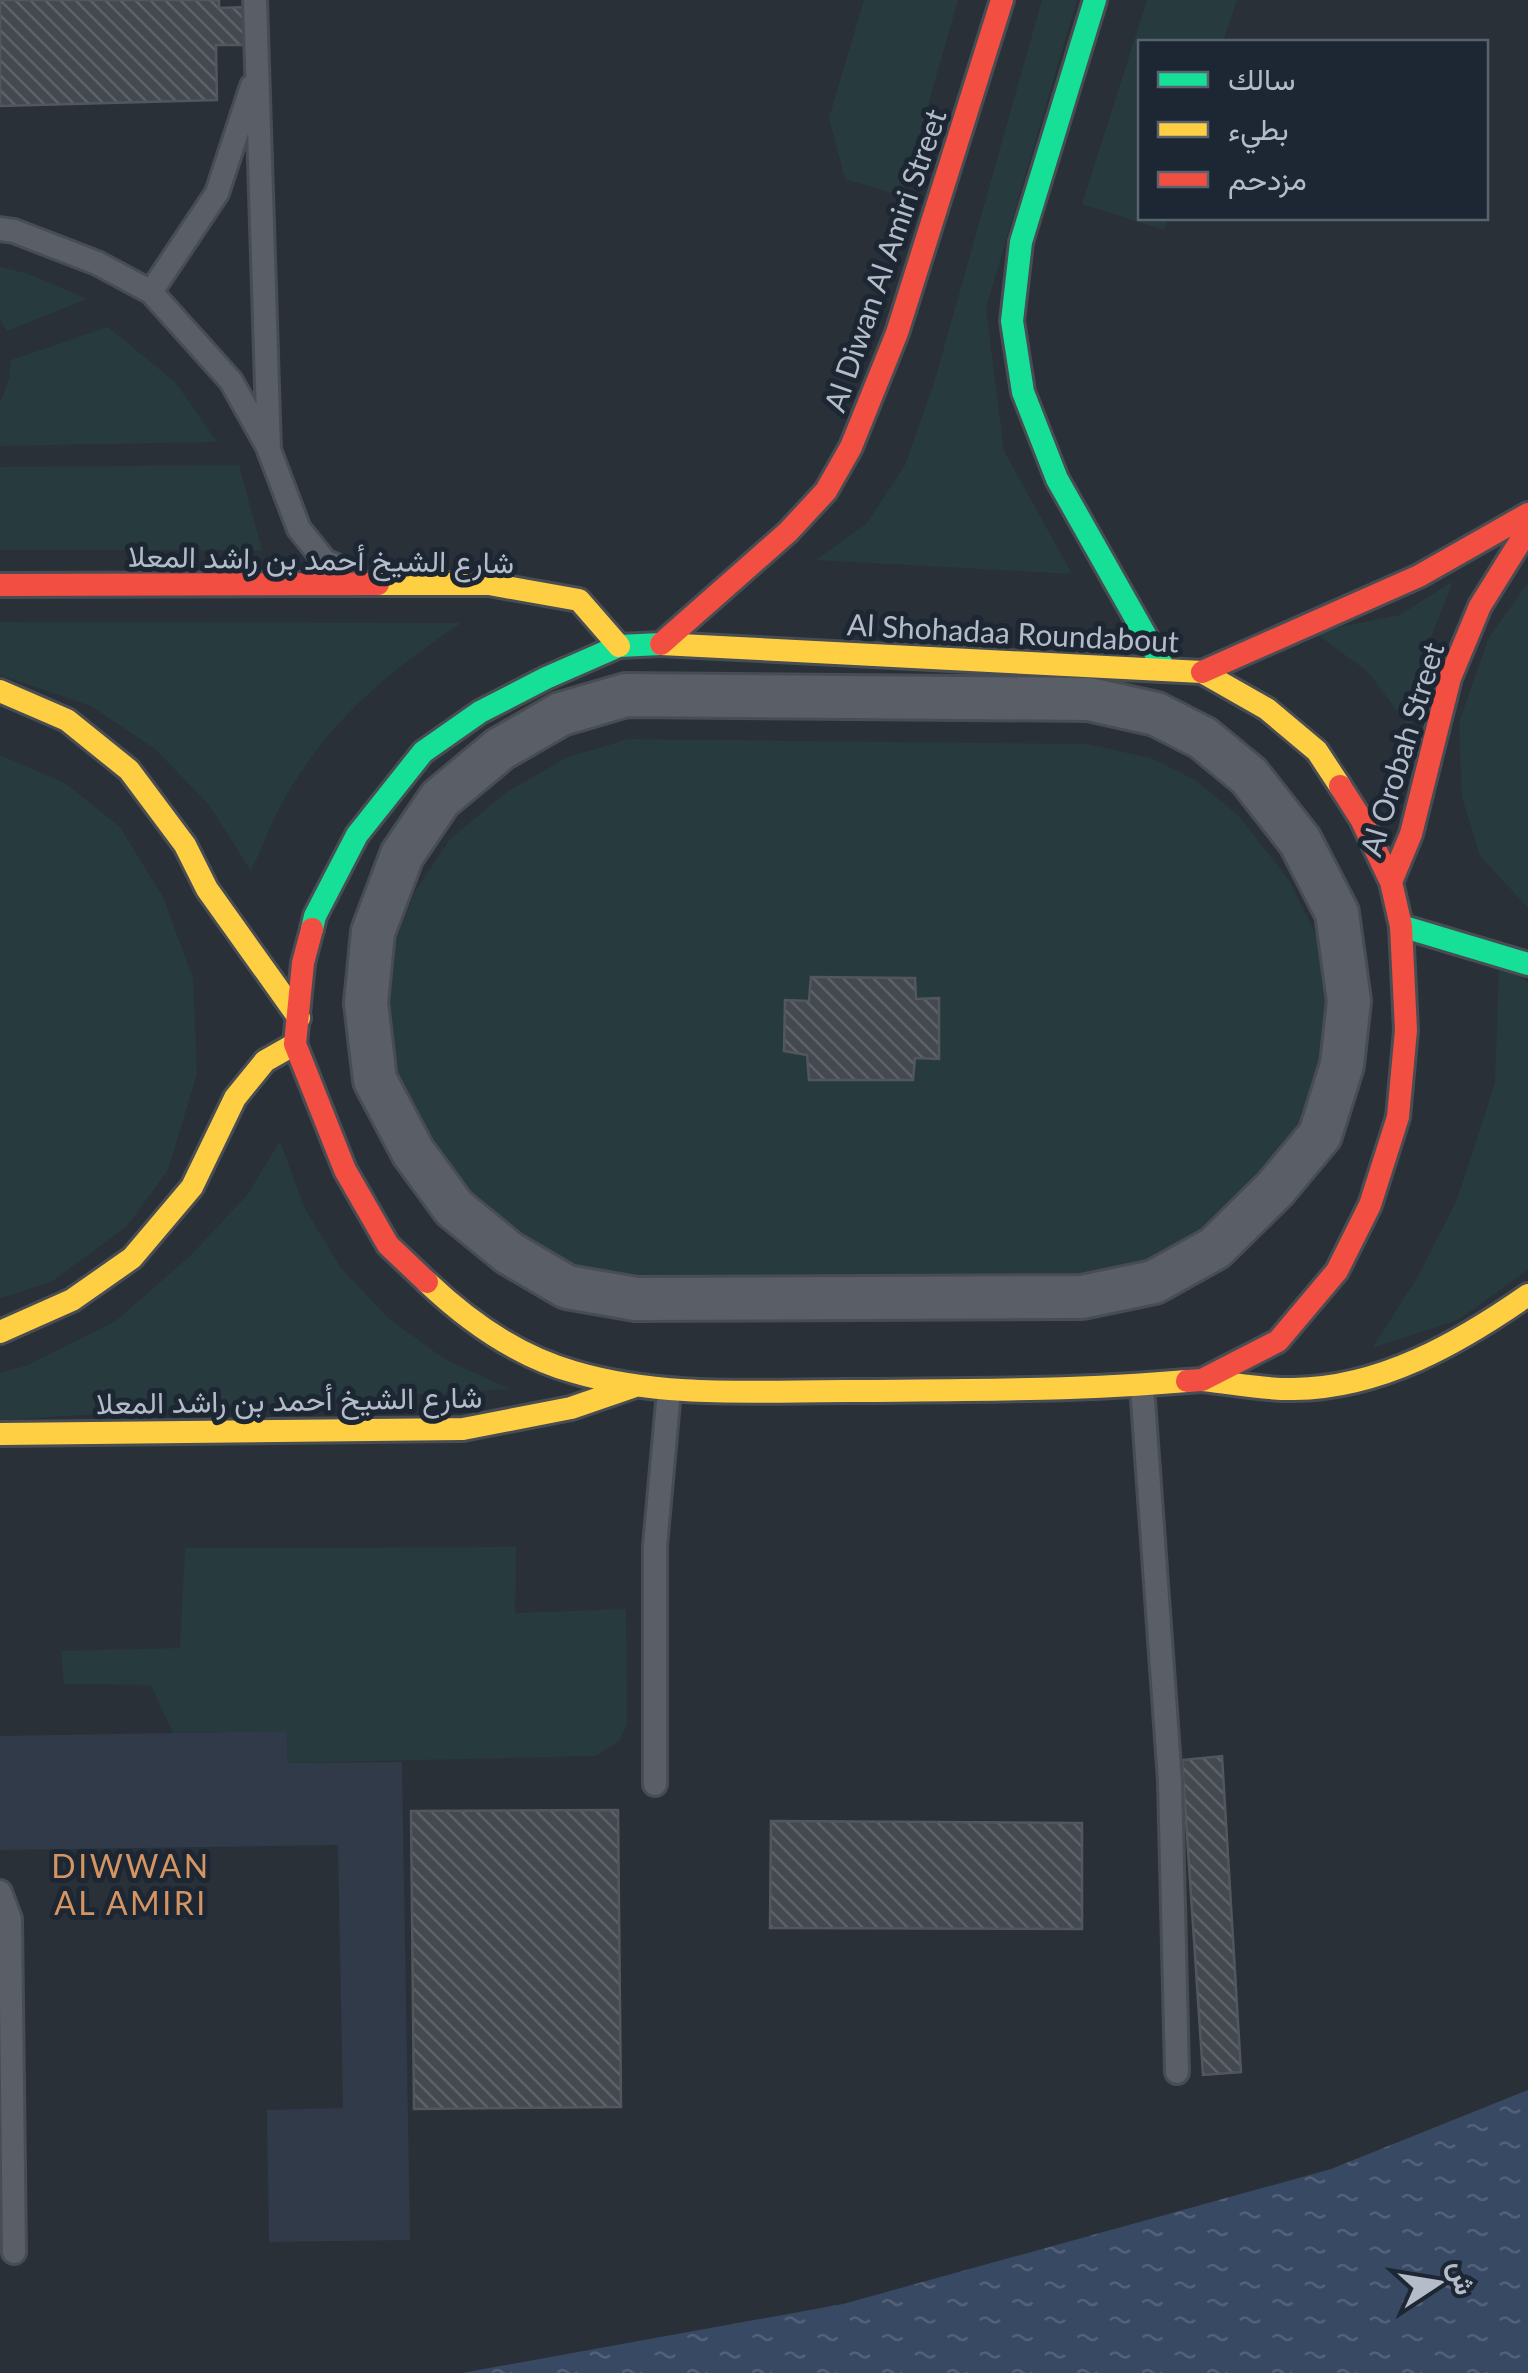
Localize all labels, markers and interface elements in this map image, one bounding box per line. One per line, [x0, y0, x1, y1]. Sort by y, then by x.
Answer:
legend [1138, 40, 1488, 220]
text: سالك [1228, 60, 1295, 96]
street label: Al Diwan Al Amiri Street [815, 104, 953, 416]
text: بطيء [1228, 110, 1289, 154]
text: مزدحم [1228, 160, 1307, 199]
street label: شارع الشيخ أحمد بن راشد المعلا [127, 537, 514, 583]
street label: Al Shohadaa Roundabout [846, 605, 1180, 659]
street label: Al Orobah Street [1351, 638, 1451, 860]
street label: شارع الشيخ أحمد بن راشد المعلا [96, 1378, 483, 1424]
district label: DIWWAN AL AMIRI [51, 1846, 211, 1922]
north arrow [1388, 2233, 1488, 2333]
text: ش [1442, 2258, 1484, 2298]

